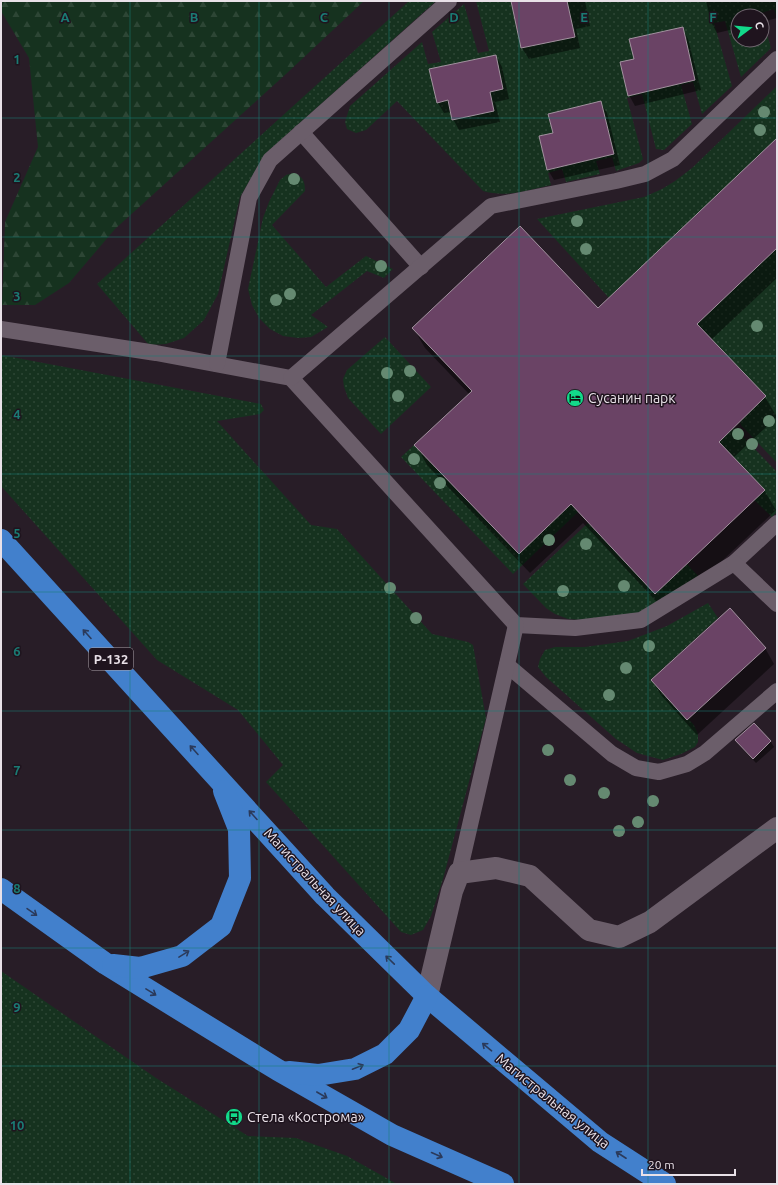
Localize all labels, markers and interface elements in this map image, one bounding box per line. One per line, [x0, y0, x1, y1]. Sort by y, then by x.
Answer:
north arrow [730, 8, 770, 48]
text: A [60, 10, 70, 24]
text: B [190, 10, 199, 24]
text: C [320, 10, 329, 24]
text: D [449, 10, 459, 24]
text: E [580, 10, 588, 24]
text: F [709, 10, 717, 24]
text: С [753, 20, 766, 30]
text: 1 [13, 52, 21, 66]
text: 2 [13, 170, 21, 184]
text: 3 [13, 289, 21, 303]
hotel icon: Сусанин парк [565, 388, 585, 408]
place label: Сусанин парк [588, 390, 676, 406]
text: 4 [13, 407, 21, 421]
text: 5 [13, 526, 21, 540]
one-way arrow [82, 629, 92, 639]
text: 6 [13, 644, 21, 658]
road number: Р-132 [89, 648, 133, 670]
one-way arrow [189, 745, 199, 755]
text: 7 [13, 763, 21, 777]
one-way arrow [248, 810, 257, 821]
street label: Магистральная улица [261, 825, 369, 939]
text: 8 [13, 881, 21, 895]
one-way arrow [27, 908, 38, 916]
one-way arrow [178, 949, 190, 957]
one-way arrow [385, 955, 395, 965]
one-way arrow [145, 988, 157, 996]
text: 9 [13, 1000, 21, 1014]
one-way arrow [482, 1042, 493, 1051]
street label: Магистральная улица [493, 1050, 613, 1152]
one-way arrow [351, 1063, 363, 1070]
one-way arrow [316, 1092, 328, 1100]
bus stop icon: Стела «Кострома» [224, 1107, 244, 1127]
place label: Стела «Кострома» [247, 1109, 365, 1125]
text: 10 [10, 1118, 24, 1132]
one-way arrow [615, 1151, 626, 1159]
scale bar [642, 1151, 735, 1177]
one-way arrow [431, 1152, 443, 1159]
text: 20 m [648, 1158, 675, 1171]

